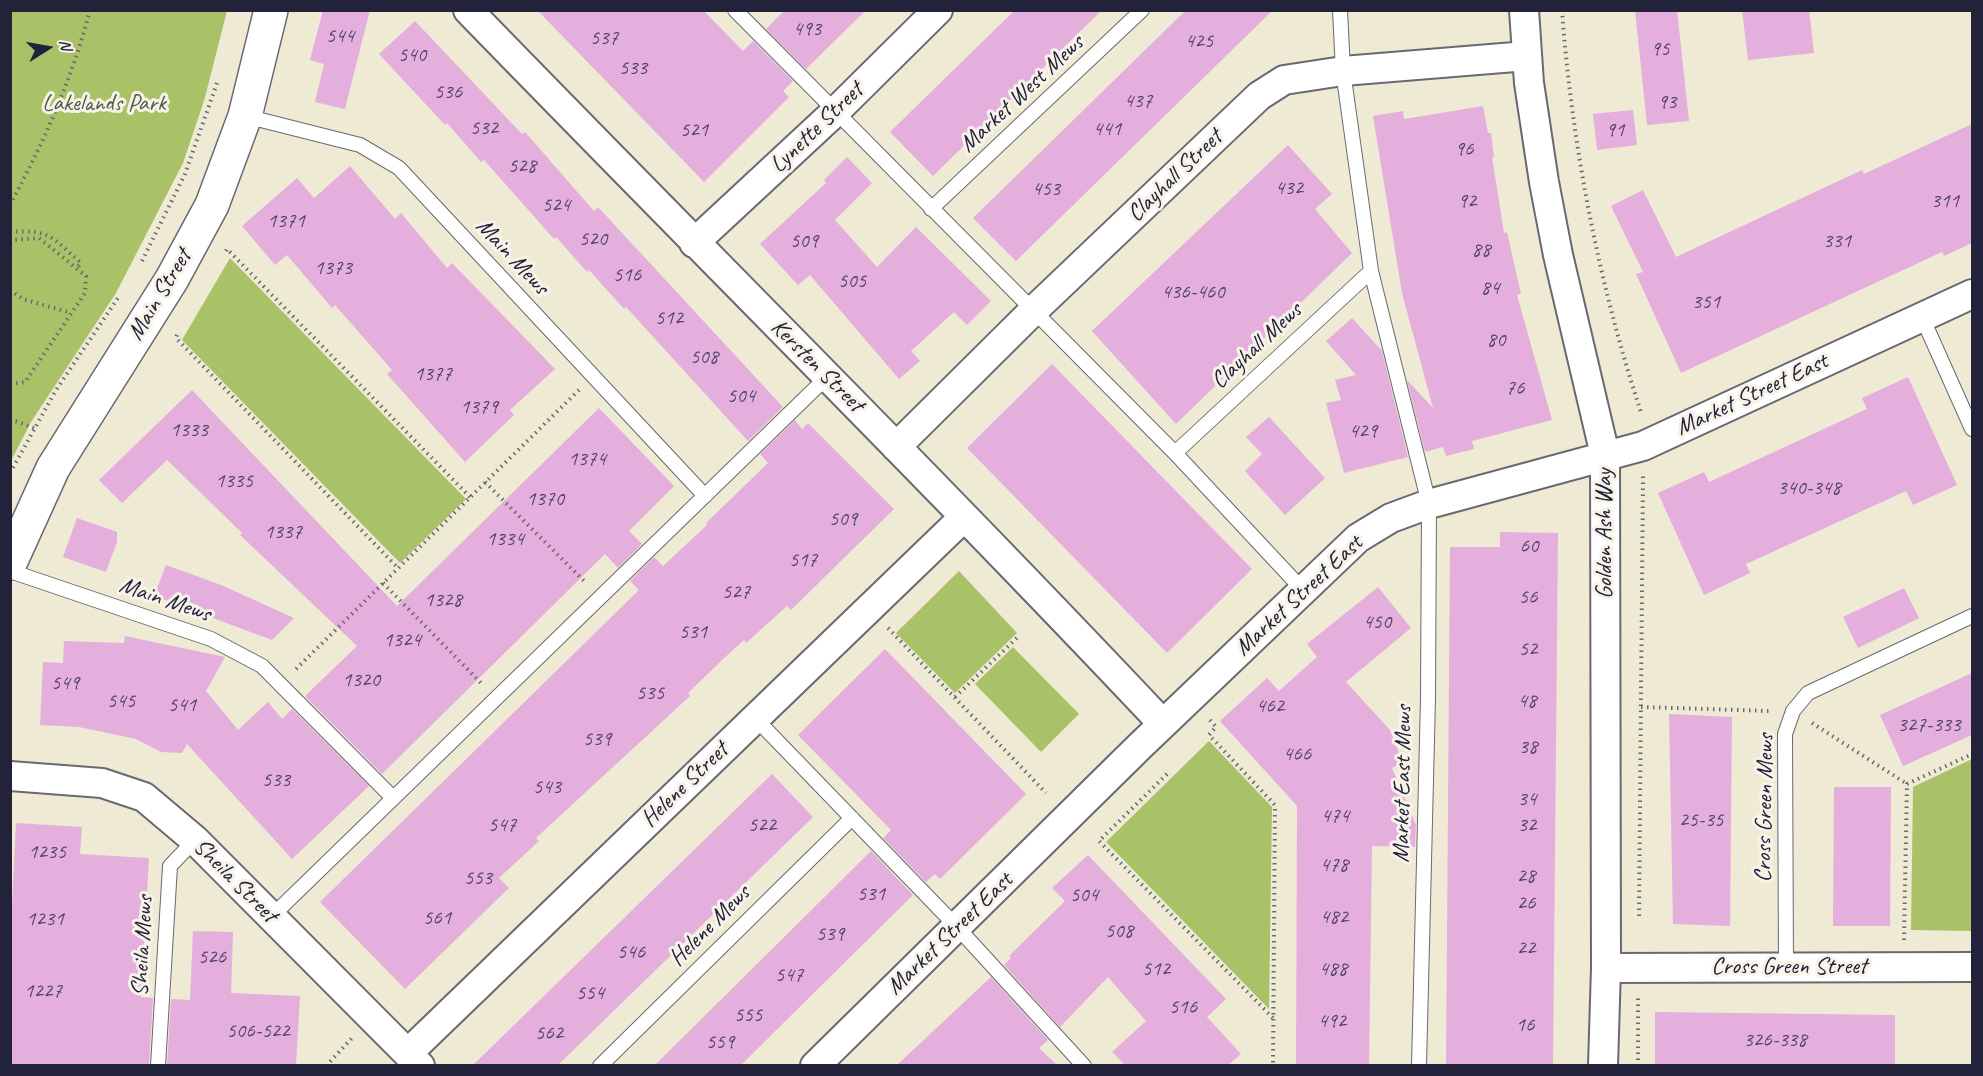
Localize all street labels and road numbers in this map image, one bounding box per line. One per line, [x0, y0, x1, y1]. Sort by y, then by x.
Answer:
street label: Market West Mews [954, 29, 1090, 159]
street label: Lynette Street [764, 77, 870, 179]
street label: Clayhall Street [1122, 124, 1228, 228]
street label: Main Mews [469, 213, 555, 301]
street label: Main Street [122, 244, 198, 346]
street label: Clayhall Mews [1205, 296, 1309, 396]
street label: Kersten Street [764, 313, 870, 419]
street label: Market Street East [1672, 347, 1832, 443]
street label: Golden Ash Way [1591, 469, 1619, 599]
street label: Market Street East [1229, 530, 1369, 662]
street label: Main Mews [116, 571, 214, 629]
street label: Market East Mews [1387, 705, 1419, 863]
street label: Cross Green Mews [1749, 733, 1781, 883]
street label: Helene Street [635, 736, 735, 834]
street label: Sheila Street [187, 833, 283, 929]
street label: Market Street East [881, 867, 1019, 1001]
street label: Helene Mews [663, 879, 757, 973]
street label: Sheila Mews [126, 895, 160, 997]
street label: Cross Green Street [1711, 953, 1867, 981]

